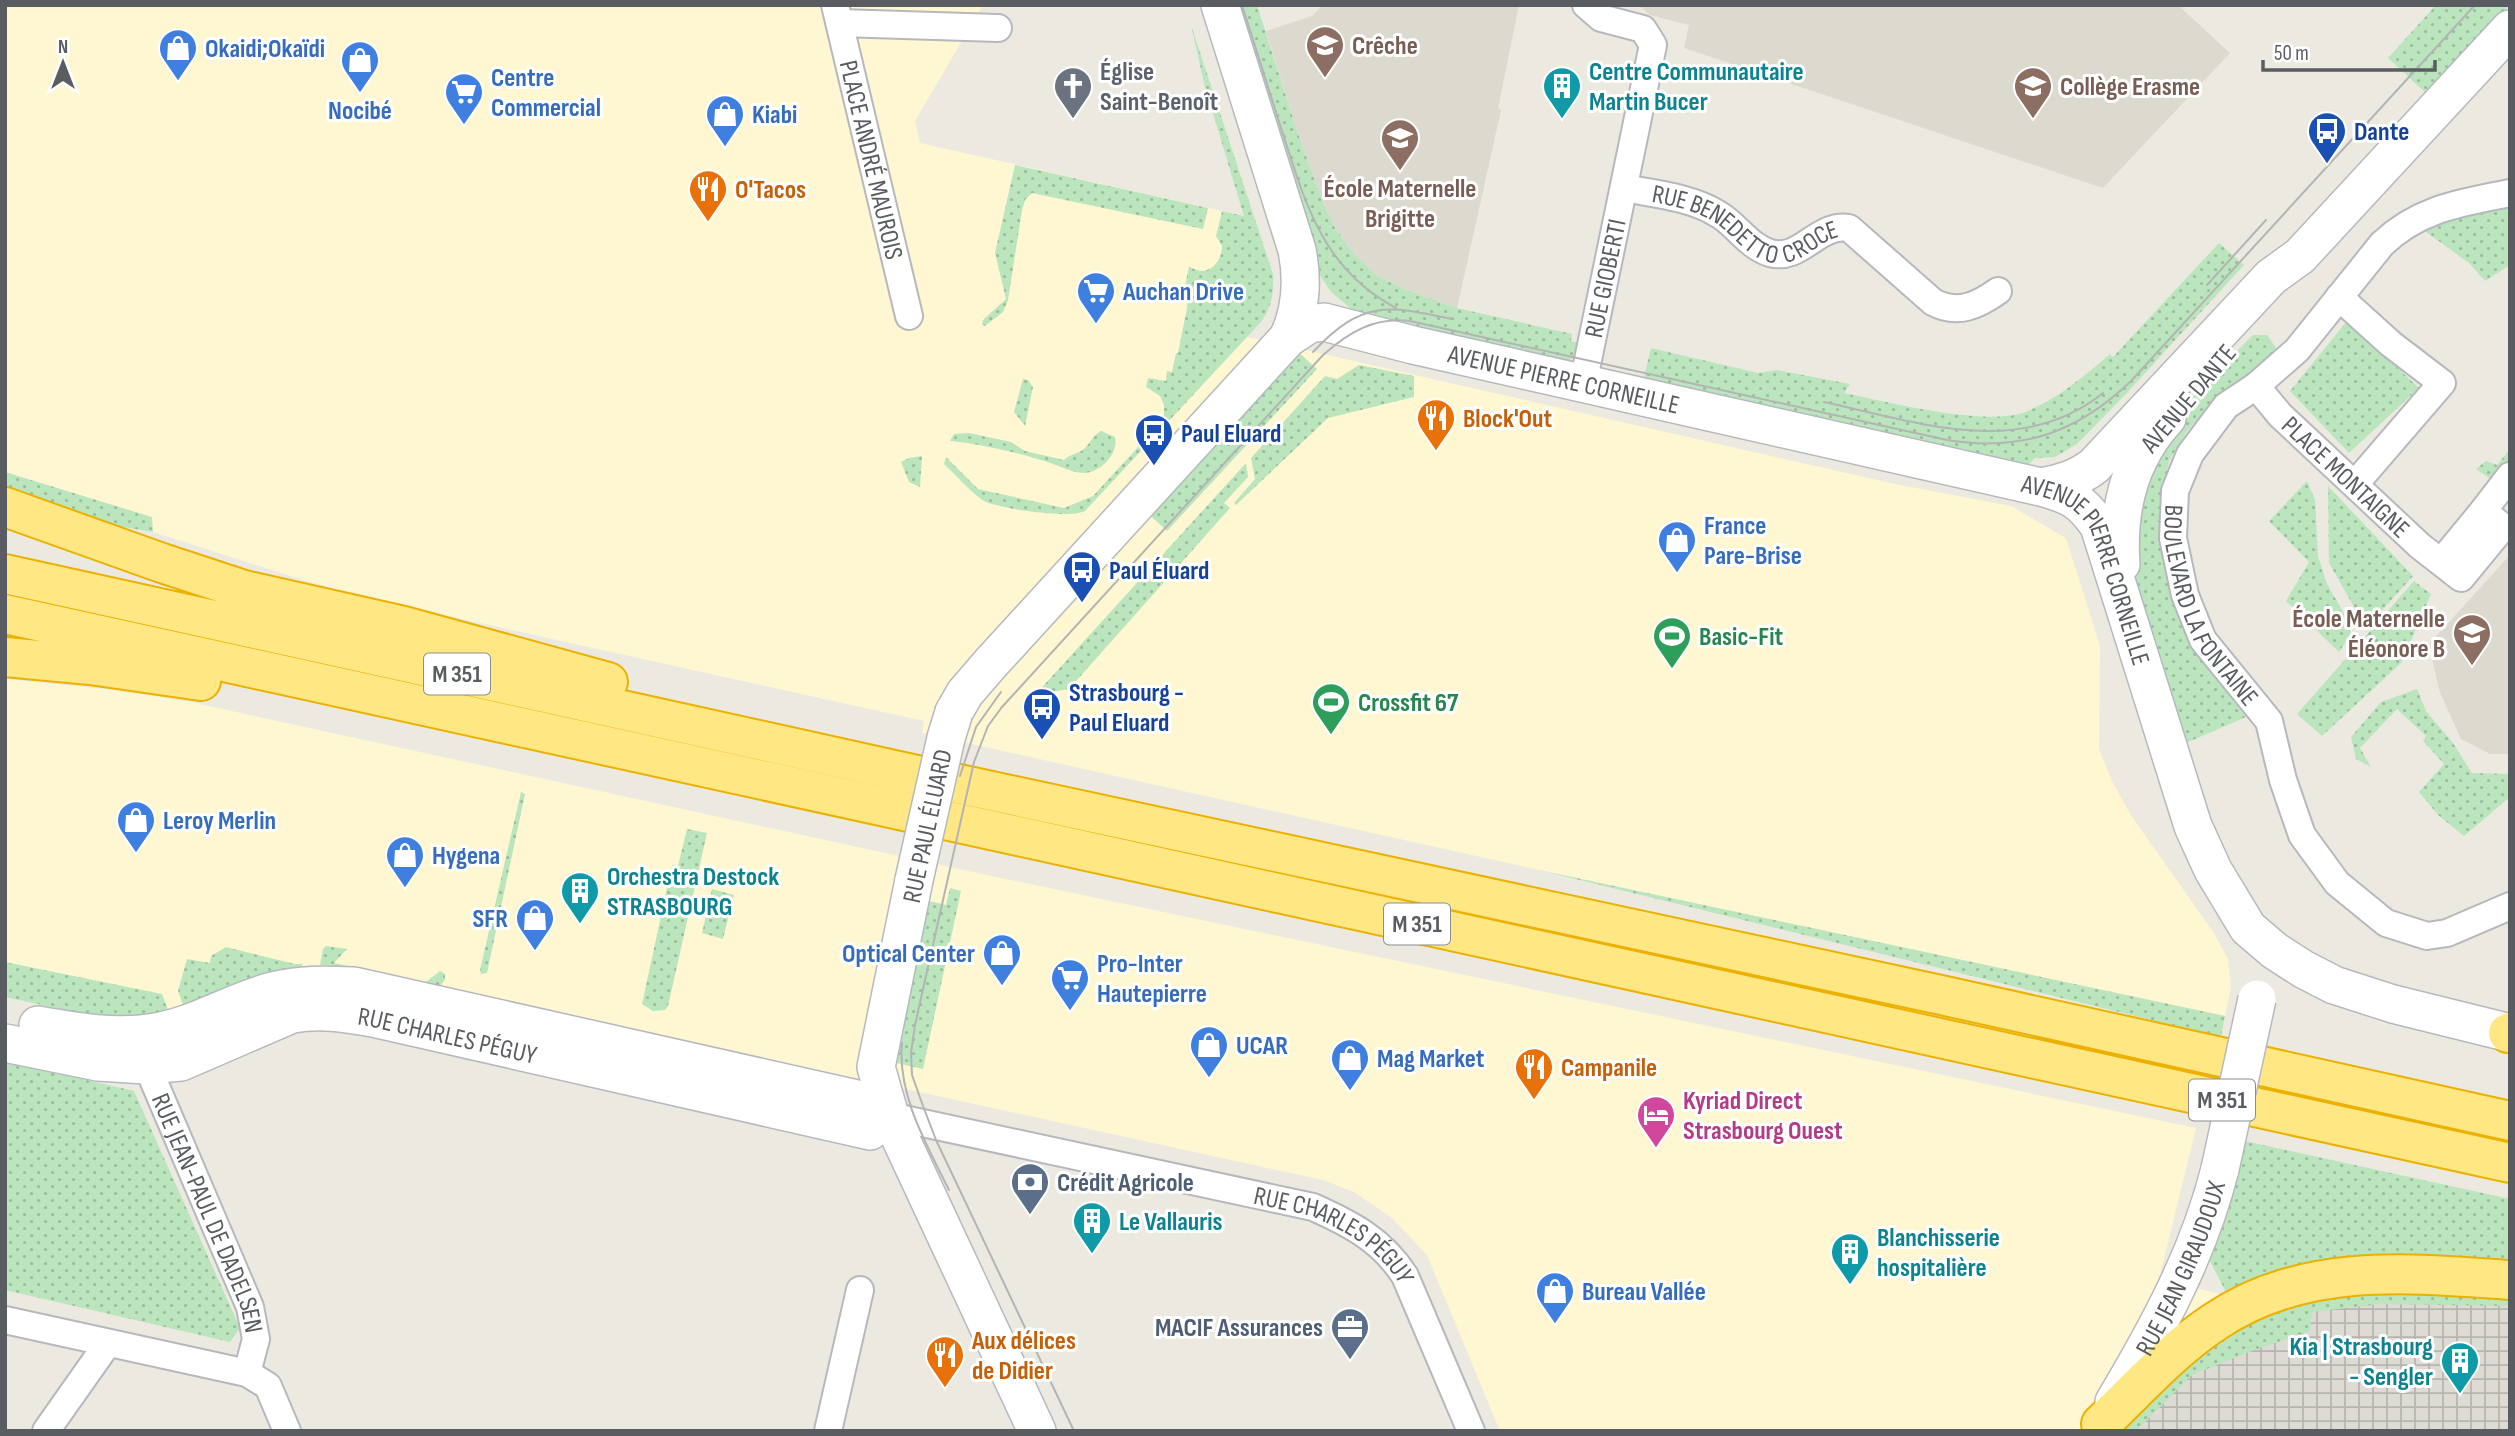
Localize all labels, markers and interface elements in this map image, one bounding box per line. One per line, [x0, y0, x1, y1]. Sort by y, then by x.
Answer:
school or university icon: Crêche [1304, 24, 1346, 79]
shop icon: Okaidi;Okaïdi [157, 27, 199, 82]
north arrow [28, 28, 98, 98]
scale bar [2263, 28, 2434, 72]
place label: Crêche [1352, 31, 1418, 62]
place label: Okaidi;Okaïdi [205, 34, 325, 65]
text: N [58, 36, 68, 59]
shop icon: Nocibé [339, 39, 381, 94]
text: 50 m [2274, 41, 2309, 66]
street label: PLACE ANDRÉ MAUROIS [832, 57, 909, 263]
place label: Église Saint-Benoît [1100, 57, 1218, 118]
place label: Centre Communautaire Martin Bucer [1589, 57, 1804, 118]
place label: Centre Commercial [491, 63, 601, 124]
church icon: Église Saint-Benoît [1052, 65, 1094, 120]
building icon: Centre Communautaire Martin Bucer [1541, 65, 1583, 120]
school or university icon: Collège Erasme [2012, 65, 2054, 120]
supermarket icon: Centre Commercial [443, 71, 485, 126]
place label: Collège Erasme [2060, 72, 2200, 103]
shop icon: Kiabi [704, 93, 746, 148]
place label: Nocibé [328, 96, 392, 127]
place label: Kiabi [752, 100, 797, 131]
bus stop icon: Dante [2306, 110, 2348, 165]
school or university icon: École Maternelle Brigitte [1379, 117, 1421, 172]
place label: Dante [2354, 117, 2409, 148]
restaurant icon: O'Tacos [687, 168, 729, 223]
place label: École Maternelle Brigitte [1324, 174, 1476, 235]
place label: O'Tacos [735, 175, 806, 206]
street label: RUE BENEDETTO CROCE [1650, 179, 1842, 272]
street label: RUE GIOBERTI [1579, 216, 1634, 341]
supermarket icon: Auchan Drive [1075, 270, 1117, 325]
place label: Auchan Drive [1122, 277, 1244, 308]
street label: AVENUE DANTE [2134, 338, 2243, 460]
street label: AVENUE PIERRE CORNEILLE [1444, 339, 1682, 422]
restaurant icon: Block'Out [1415, 397, 1457, 452]
place label: Block'Out [1463, 404, 1552, 435]
street label: PLACE MONTAIGNE [2275, 411, 2415, 545]
bus stop icon: Paul Eluard [1133, 412, 1175, 467]
place label: Paul Eluard [1181, 419, 1281, 450]
street label: AVENUE PIERRE CORNEILLE [2018, 469, 2156, 669]
street label: BOULEVARD LA FONTAINE [2156, 504, 2264, 713]
place label: France Pare-Brise [1704, 511, 1802, 572]
shop icon: France Pare-Brise [1656, 519, 1698, 574]
bus stop icon: Paul Éluard [1061, 549, 1103, 604]
place label: Paul Éluard [1109, 556, 1209, 587]
place label: École Maternelle Éléonore B [2292, 604, 2445, 665]
school or university icon: École Maternelle Éléonore B [2451, 612, 2493, 667]
sports icon: Basic-Fit [1651, 615, 1693, 670]
place label: Basic-Fit [1699, 622, 1783, 653]
road number: M 351 [424, 654, 490, 694]
place label: Strasbourg - Paul Eluard [1069, 678, 1184, 739]
sports icon: Crossfit 67 [1310, 681, 1352, 736]
bus stop icon: Strasbourg - Paul Eluard [1021, 686, 1063, 741]
place label: Crossfit 67 [1358, 688, 1459, 719]
street label: RUE PAUL ÉLUARD [897, 747, 960, 906]
shop icon: Leroy Merlin [115, 799, 157, 854]
place label: Leroy Merlin [163, 806, 276, 837]
shop icon: Hygena [384, 834, 426, 889]
place label: Hygena [432, 841, 500, 872]
place label: Orchestra Destock STRASBOURG [607, 862, 779, 923]
building icon: Orchestra Destock STRASBOURG [559, 870, 601, 925]
shop icon: SFR [514, 897, 556, 952]
place label: SFR [473, 904, 508, 935]
road number: M 351 [1384, 904, 1450, 944]
shop icon: Optical Center [981, 932, 1023, 987]
place label: Optical Center [842, 939, 975, 970]
place label: Pro-Inter Hautepierre [1097, 949, 1207, 1010]
supermarket icon: Pro-Inter Hautepierre [1049, 957, 1091, 1012]
street label: RUE CHARLES PÉGUY [355, 1002, 540, 1072]
shop icon: UCAR [1188, 1024, 1230, 1079]
place label: UCAR [1236, 1031, 1288, 1062]
shop icon: Mag Market [1329, 1037, 1371, 1092]
place label: Mag Market [1377, 1044, 1485, 1075]
restaurant icon: Campanile [1513, 1046, 1555, 1101]
place label: Campanile [1561, 1053, 1657, 1084]
road number: M 351 [2189, 1080, 2255, 1120]
place label: Kyriad Direct Strasbourg Ouest [1683, 1086, 1843, 1147]
street label: RUE JEAN-PAUL DE DADELSEN [144, 1089, 269, 1336]
hotel icon: Kyriad Direct Strasbourg Ouest [1635, 1094, 1677, 1149]
bank icon: Crédit Agricole [1009, 1161, 1051, 1216]
place label: Crédit Agricole [1057, 1168, 1194, 1199]
street label: RUE JEAN GIRAUDOUX [2130, 1178, 2233, 1362]
street label: RUE CHARLES PÉGUY [1251, 1181, 1420, 1288]
building icon: Le Vallauris [1071, 1200, 1113, 1255]
place label: Le Vallauris [1119, 1207, 1223, 1238]
place label: Blanchisserie hospitalière [1877, 1223, 2000, 1284]
building icon: Blanchisserie hospitalière [1829, 1231, 1871, 1286]
shop icon: Bureau Vallée [1534, 1270, 1576, 1325]
place label: Bureau Vallée [1582, 1277, 1706, 1308]
office icon: MACIF Assurances [1329, 1306, 1371, 1361]
place label: MACIF Assurances [1155, 1313, 1323, 1344]
place label: Aux délices de Didier [971, 1326, 1076, 1387]
place label: Kia | Strasbourg - Sengler [2289, 1332, 2433, 1393]
restaurant icon: Aux délices de Didier [924, 1334, 966, 1389]
building icon: Kia | Strasbourg - Sengler [2439, 1340, 2481, 1395]

